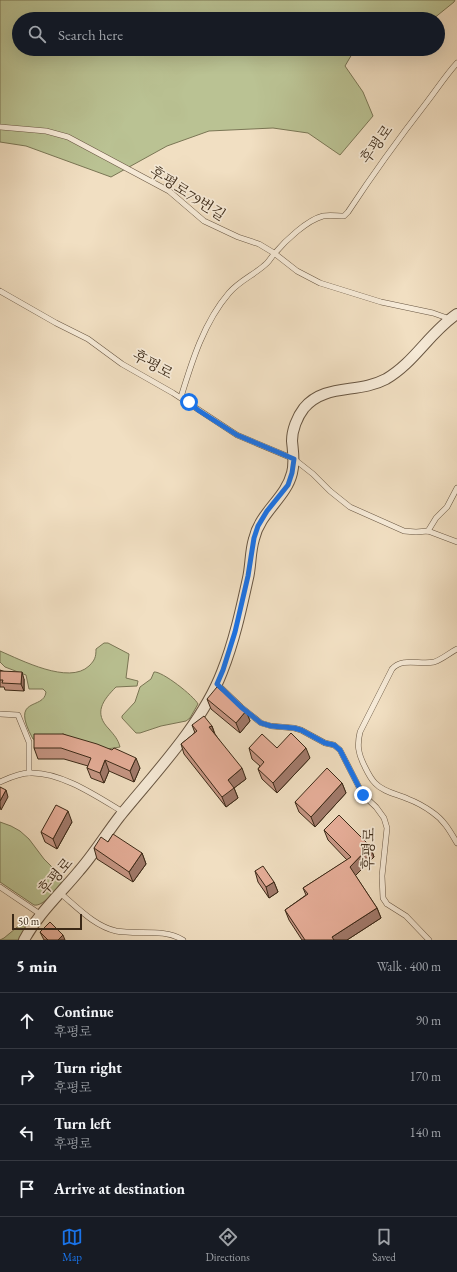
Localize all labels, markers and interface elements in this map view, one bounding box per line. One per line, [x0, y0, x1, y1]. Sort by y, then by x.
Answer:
search box [12, 12, 445, 56]
icon: search [26, 23, 48, 45]
text: Search here [58, 25, 123, 44]
street label: 후평로 [356, 120, 397, 167]
street label: 후평로79번길 [146, 161, 230, 225]
street label: 후평로 [129, 345, 177, 383]
route start [180, 393, 198, 411]
route end [354, 786, 372, 804]
street label: 후평로 [358, 826, 378, 871]
street label: 후평로 [34, 853, 77, 899]
scale bar [12, 912, 82, 931]
text: 50 m [18, 914, 39, 928]
text: 5 min [16, 955, 57, 977]
text: Walk · 400 m [377, 958, 441, 975]
text: Continue [54, 1002, 114, 1021]
icon: ahead [16, 1010, 38, 1032]
text: 90 m [416, 1012, 441, 1029]
text: 후평로 [54, 1023, 92, 1040]
text: Turn right [54, 1058, 122, 1077]
icon: right [16, 1066, 38, 1088]
text: 170 m [410, 1068, 441, 1085]
text: 후평로 [54, 1079, 92, 1096]
text: Turn left [54, 1114, 111, 1133]
icon: left [16, 1122, 38, 1144]
text: 140 m [410, 1124, 441, 1141]
text: 후평로 [54, 1135, 92, 1152]
icon: arrive [16, 1178, 38, 1200]
text: Arrive at destination [54, 1179, 185, 1198]
tab: Map [61, 1226, 83, 1264]
tab: Directions [206, 1226, 250, 1264]
tab: Saved [372, 1226, 396, 1264]

